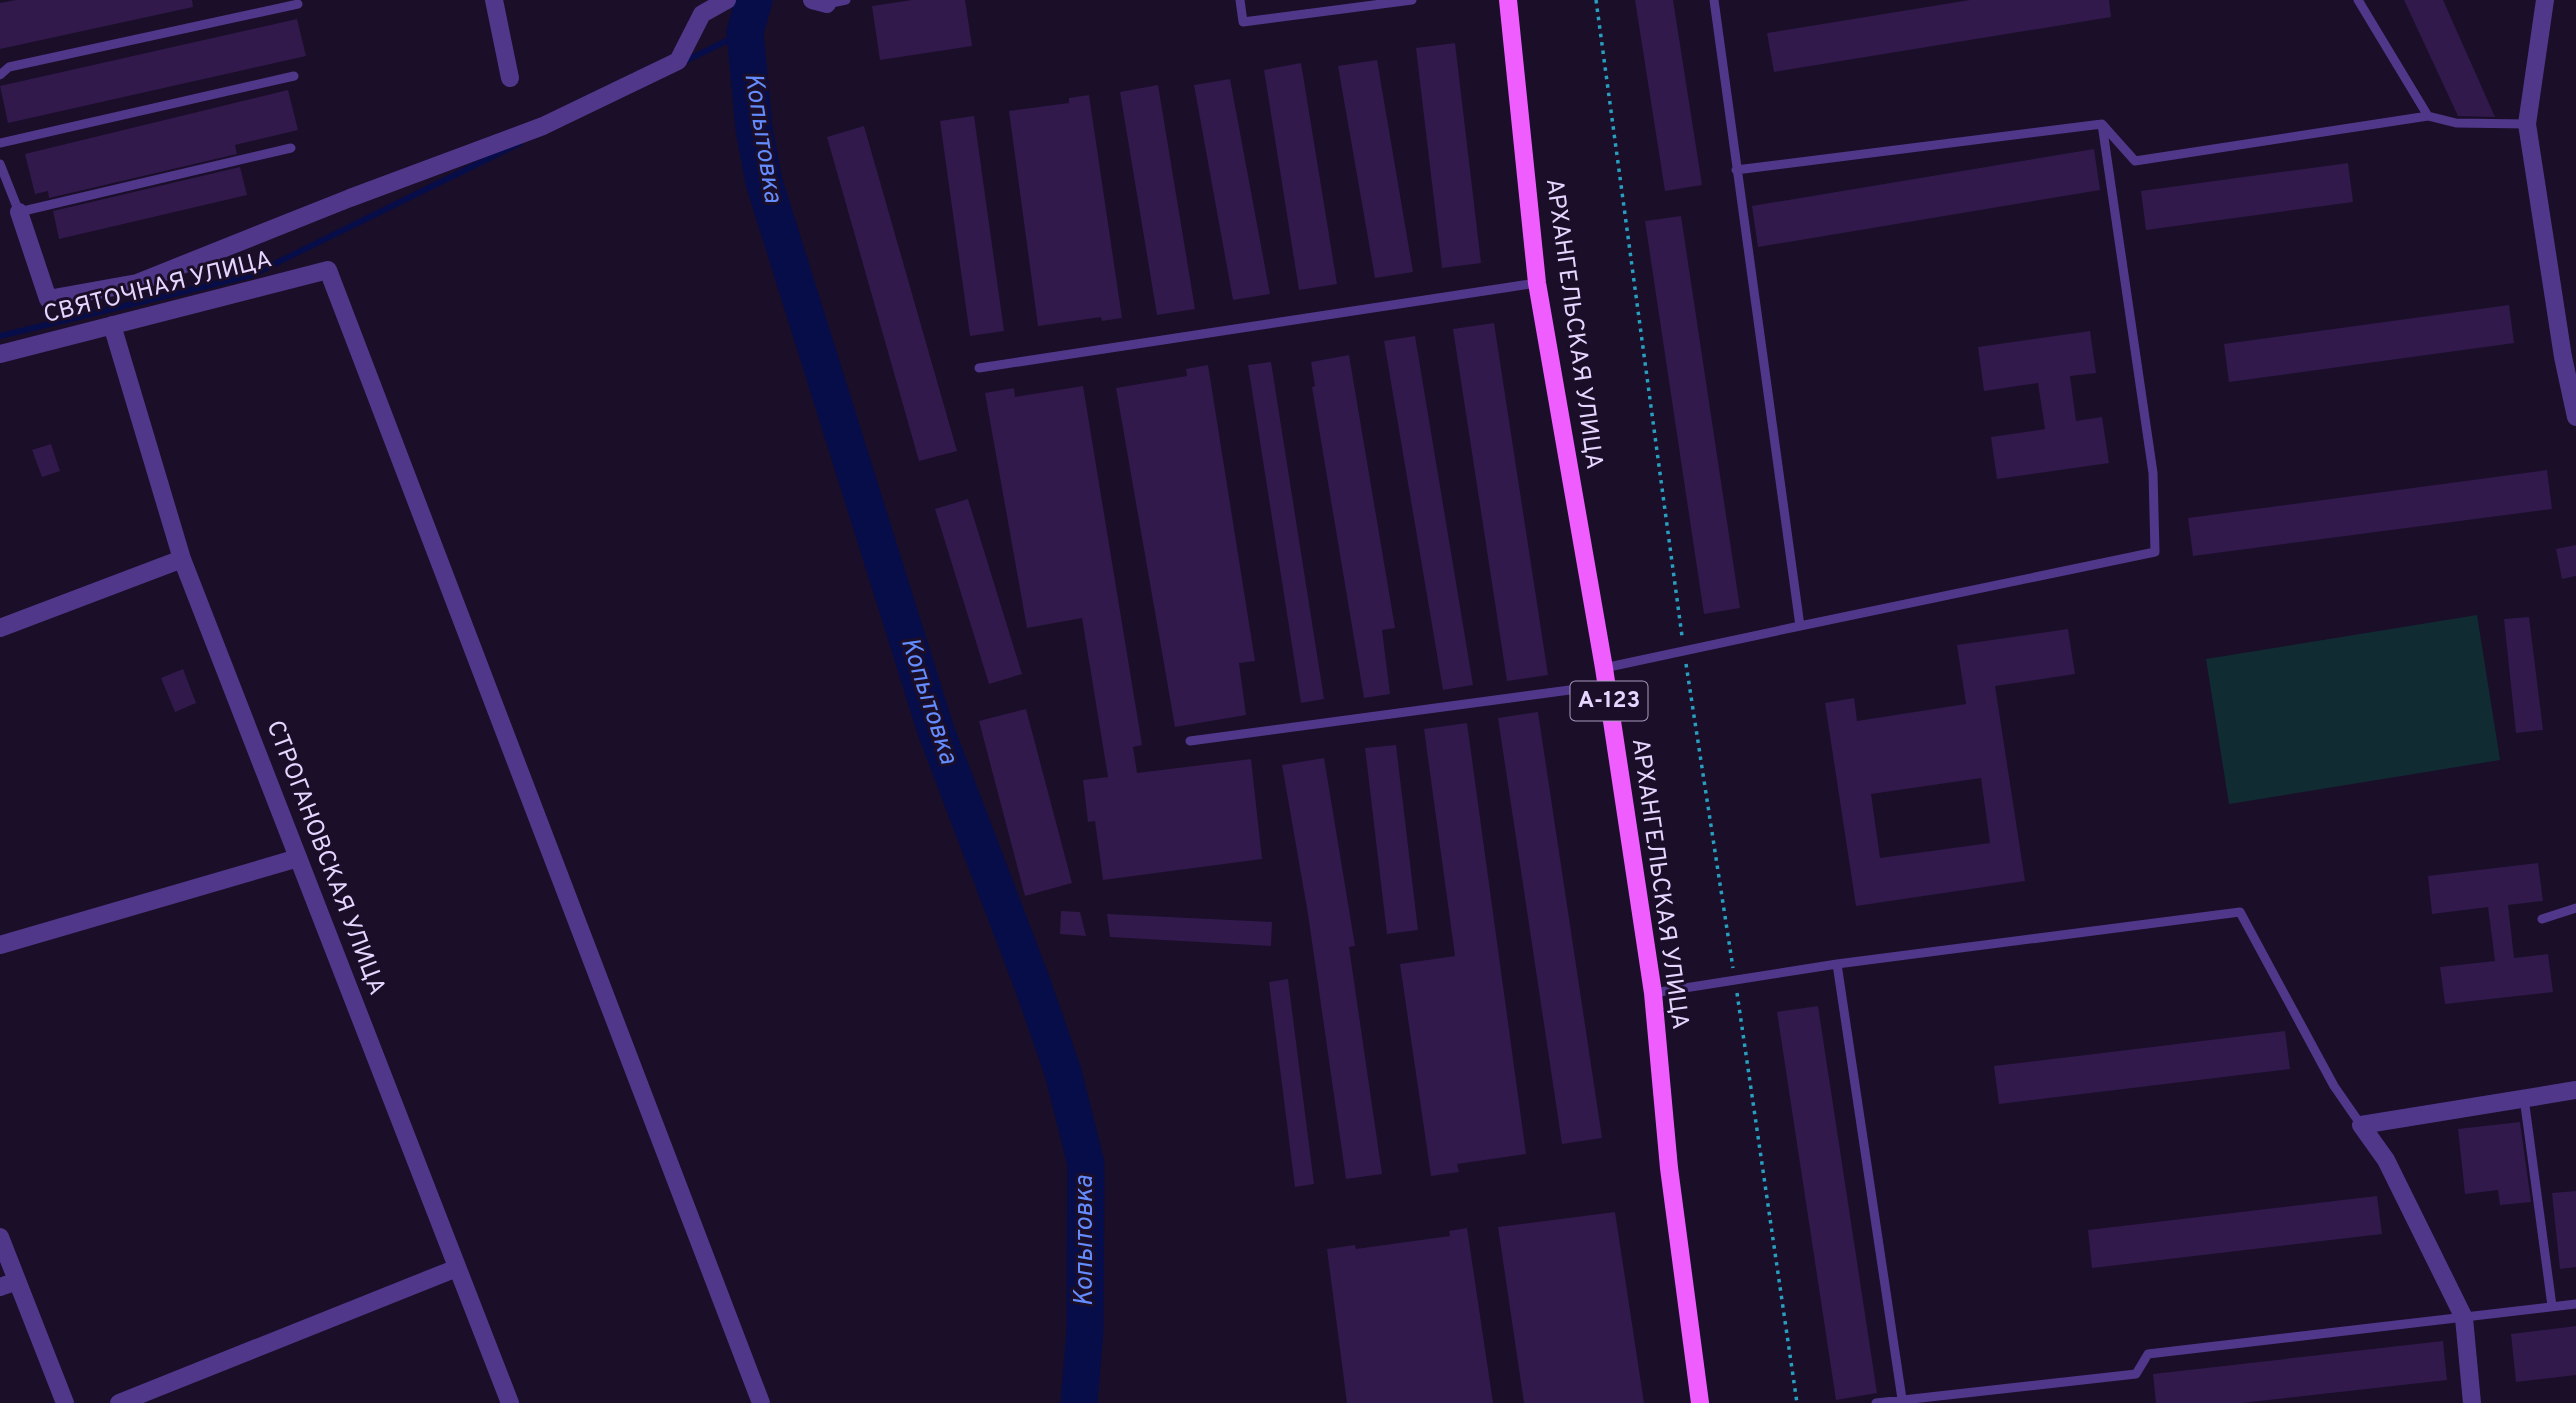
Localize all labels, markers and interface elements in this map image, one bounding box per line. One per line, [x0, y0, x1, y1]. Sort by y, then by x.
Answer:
water label: Копытовка [735, 71, 789, 206]
street label: АРХАНГЕЛЬСКАЯ УЛИЦА [1538, 177, 1608, 471]
street label: СВЯТОЧНАЯ УЛИЦА [41, 245, 275, 331]
water label: Копытовка [892, 633, 964, 769]
road number: А-123 [1570, 681, 1648, 720]
street label: СТРОГАНОВСКАЯ УЛИЦА [259, 716, 391, 1000]
street label: АРХАНГЕЛЬСКАЯ УЛИЦА [1624, 737, 1694, 1031]
water label: Копытовка [1069, 1175, 1102, 1307]

